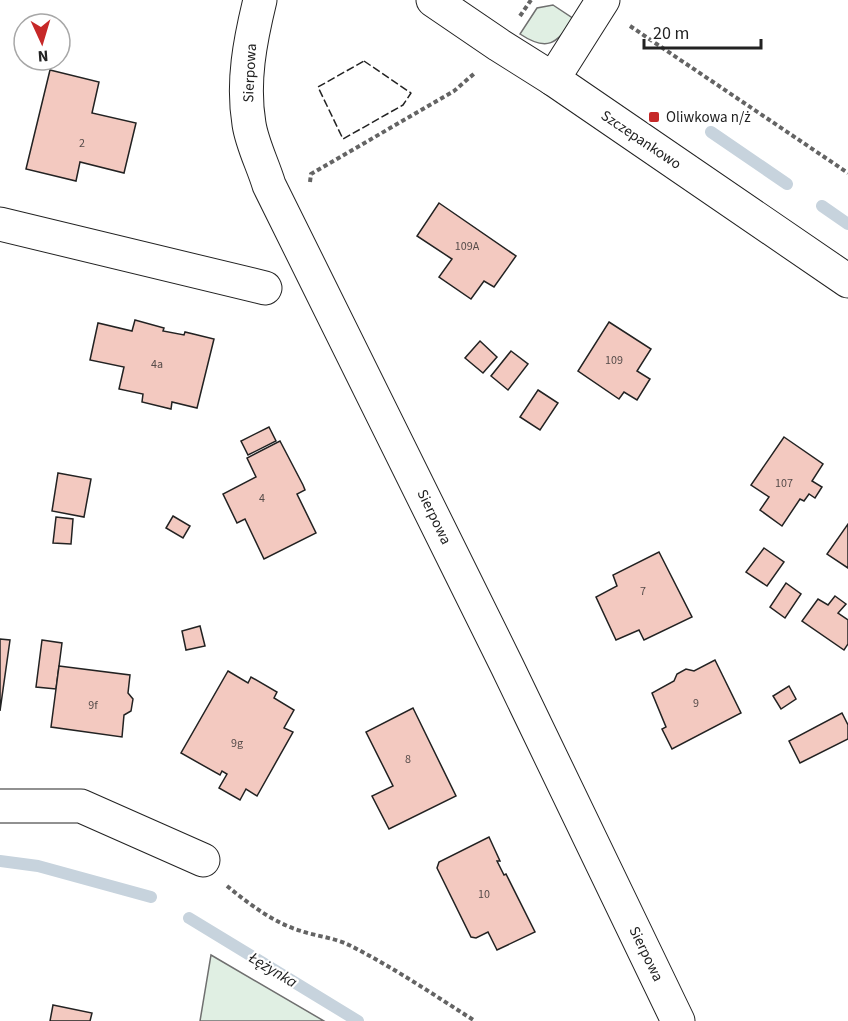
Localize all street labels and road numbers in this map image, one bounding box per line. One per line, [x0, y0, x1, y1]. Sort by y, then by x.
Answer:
street label: Sierpowa [238, 43, 262, 103]
street label: Szczepankowo [597, 105, 685, 175]
street label: Sierpowa [412, 486, 456, 548]
street label: Sierpowa [624, 923, 668, 985]

